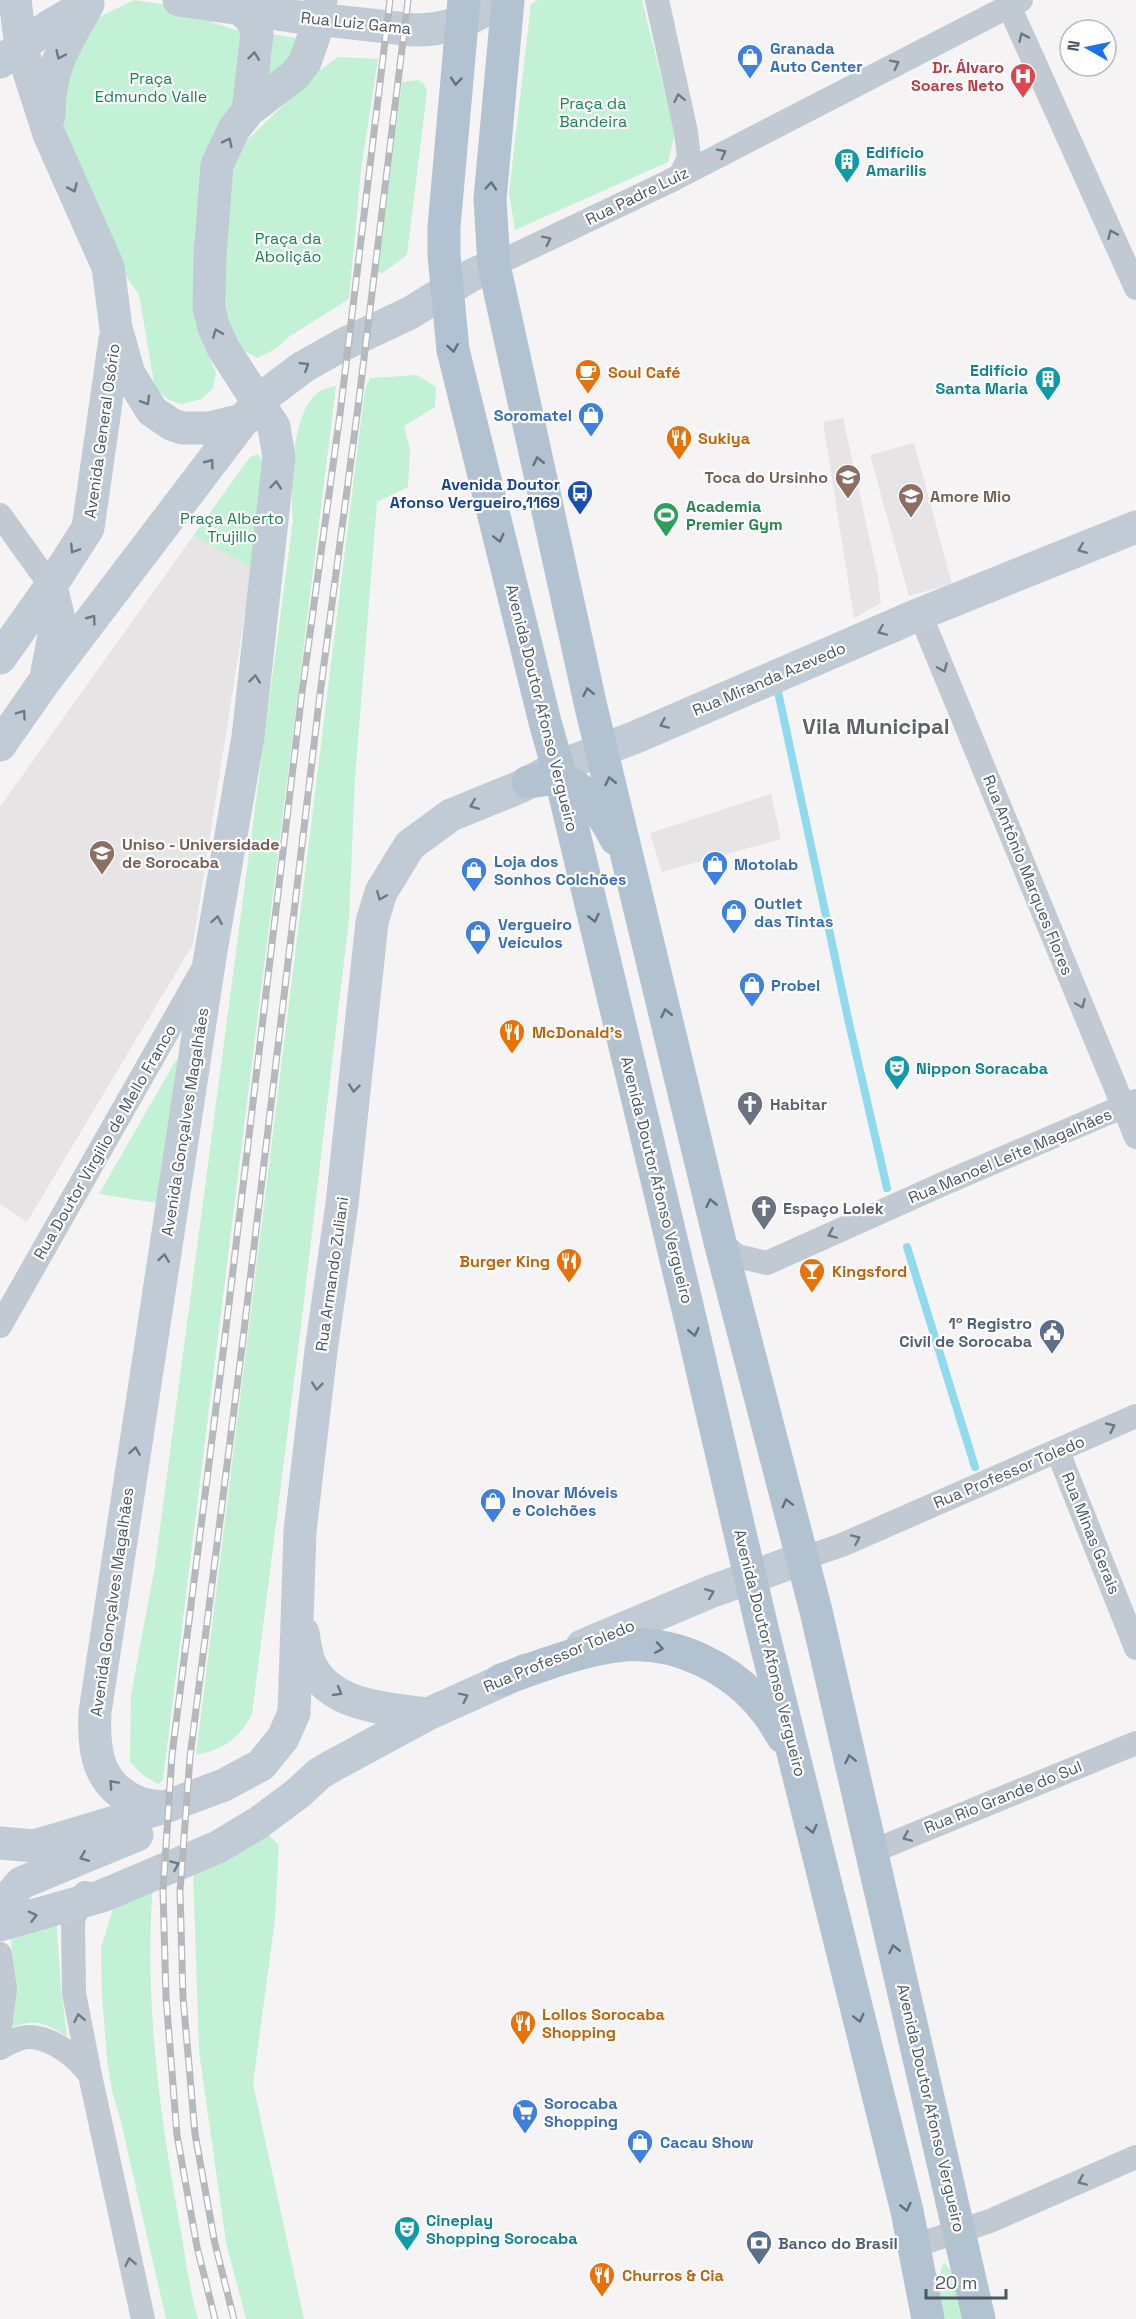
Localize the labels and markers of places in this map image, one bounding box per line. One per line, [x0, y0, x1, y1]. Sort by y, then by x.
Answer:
place label: Granada Auto Center [770, 38, 863, 77]
shop icon: Granada Auto Center [735, 42, 765, 80]
place label: Dr. Álvaro Soares Neto [911, 57, 1004, 96]
hospital icon: Dr. Álvaro Soares Neto [1008, 61, 1038, 99]
place label: Edifício Amarilis [866, 142, 927, 181]
building icon: Edifício Amarilis [832, 146, 862, 184]
cafe icon: Soul Café [573, 357, 603, 395]
place label: Edifício Santa Maria [936, 360, 1028, 399]
place label: Soul Café [608, 362, 681, 383]
building icon: Edifício Santa Maria [1033, 364, 1063, 402]
shop icon: Soromatel [576, 400, 606, 438]
place label: Soromatel [494, 405, 572, 426]
restaurant icon: Sukiya [664, 423, 694, 461]
place label: Sukiya [698, 428, 750, 449]
school or university icon: Toca do Ursinho [833, 462, 863, 500]
place label: Toca do Ursinho [705, 467, 828, 488]
place label: Avenida Doutor Afonso Vergueiro,1169 [390, 474, 560, 513]
bus stop icon: Avenida Doutor Afonso Vergueiro,1169 [565, 478, 595, 516]
school or university icon: Amore Mio [896, 481, 926, 519]
place label: Amore Mio [930, 486, 1011, 507]
place label: Academia Premier Gym [686, 496, 783, 535]
sports icon: Academia Premier Gym [651, 500, 681, 538]
place label: Uniso - Universidade de Sorocaba [122, 834, 279, 873]
school or university icon: Uniso - Universidade de Sorocaba [87, 838, 117, 876]
shop icon: Motolab [700, 849, 730, 887]
place label: Loja dos Sonhos Colchões [494, 851, 626, 890]
place label: Motolab [734, 854, 798, 875]
shop icon: Loja dos Sonhos Colchões [459, 855, 489, 893]
place label: Outlet das Tintas [754, 893, 833, 932]
shop icon: Outlet das Tintas [719, 897, 749, 935]
place label: Vergueiro Veículos [498, 914, 572, 953]
shop icon: Vergueiro Veículos [463, 918, 493, 956]
shop icon: Probel [737, 970, 767, 1008]
place label: Probel [771, 975, 820, 996]
restaurant icon: McDonald's [497, 1017, 527, 1055]
place label: McDonald's [532, 1022, 622, 1043]
theatre icon: Nippon Soracaba [882, 1053, 912, 1091]
place label: Nippon Soracaba [916, 1058, 1048, 1079]
church icon: Habitar [735, 1089, 765, 1127]
place label: Habitar [770, 1094, 827, 1115]
church icon: Espaço Lolek [749, 1193, 779, 1231]
place label: Espaço Lolek [783, 1198, 884, 1219]
restaurant icon: Burger King [554, 1246, 584, 1284]
place label: Burger King [459, 1251, 550, 1272]
bar icon: Kingsford [797, 1256, 827, 1294]
place label: Kingsford [832, 1261, 907, 1282]
place label: 1º Registro Civil de Sorocaba [899, 1313, 1032, 1352]
public building icon: 1º Registro Civil de Sorocaba [1037, 1317, 1067, 1355]
place label: Inovar Móveis e Colchões [512, 1482, 618, 1521]
shop icon: Inovar Móveis e Colchões [478, 1486, 508, 1524]
place label: Lollos Sorocaba Shopping [542, 2004, 665, 2043]
restaurant icon: Lollos Sorocaba Shopping [508, 2008, 538, 2046]
place label: Sorocaba Shopping [544, 2093, 618, 2132]
supermarket icon: Sorocaba Shopping [510, 2097, 540, 2135]
shop icon: Cacau Show [625, 2127, 655, 2165]
place label: Cacau Show [660, 2132, 754, 2153]
place label: Cineplay Shopping Sorocaba [426, 2210, 578, 2249]
theatre icon: Cineplay Shopping Sorocaba [392, 2214, 422, 2252]
bank icon: Banco do Brasil [744, 2228, 774, 2266]
place label: Banco do Brasil [778, 2233, 898, 2254]
restaurant icon: Churros & Cia [587, 2260, 617, 2298]
place label: Churros & Cia [622, 2265, 724, 2286]

